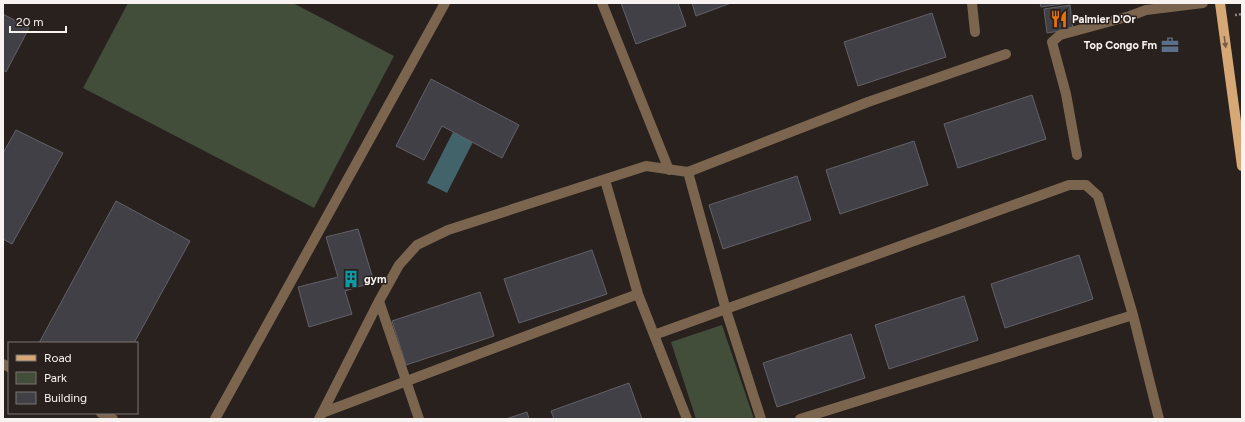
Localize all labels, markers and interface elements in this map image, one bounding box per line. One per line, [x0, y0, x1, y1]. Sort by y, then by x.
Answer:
scale bar [10, 8, 66, 34]
restaurant icon: Palmier D'Or [1049, 9, 1069, 29]
place label: Palmier D'Or [1072, 13, 1136, 26]
text: 20 m [16, 15, 44, 29]
office icon: Top Congo Fm [1160, 35, 1180, 55]
one-way arrow [1222, 36, 1228, 48]
place label: Top Congo Fm [1084, 39, 1157, 52]
building icon: gym [341, 269, 361, 289]
place label: gym [364, 273, 387, 286]
legend [8, 342, 138, 414]
text: Road [44, 351, 72, 365]
text: Park [44, 371, 67, 385]
text: Building [44, 391, 87, 405]

